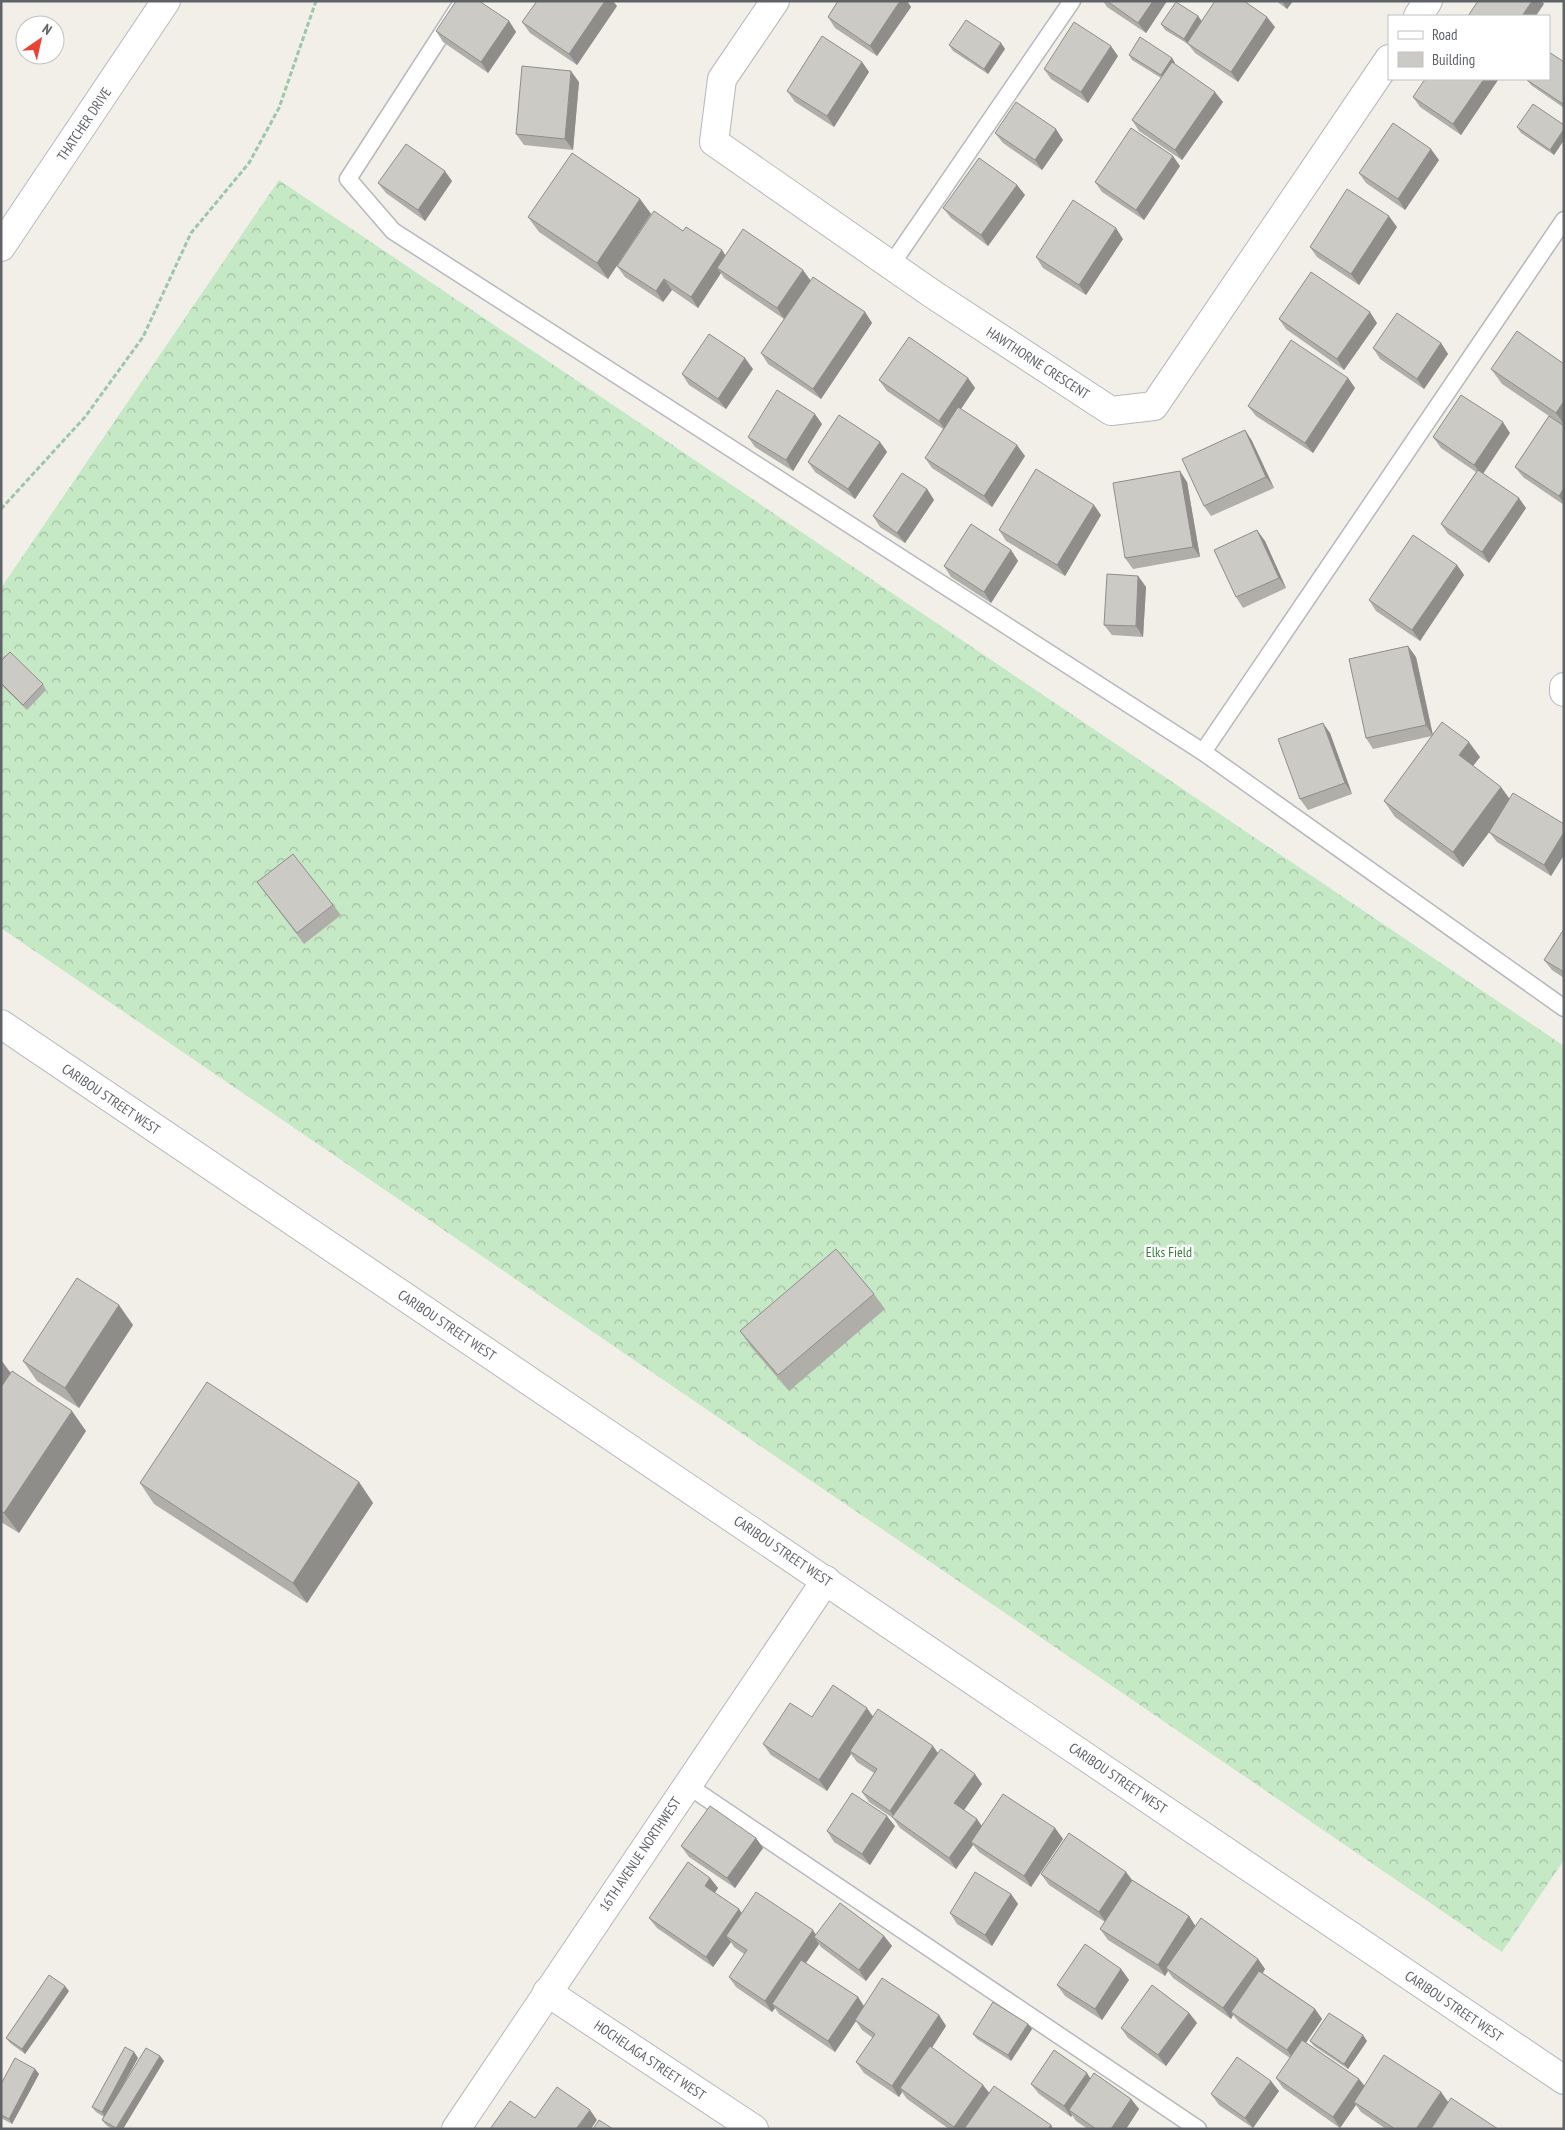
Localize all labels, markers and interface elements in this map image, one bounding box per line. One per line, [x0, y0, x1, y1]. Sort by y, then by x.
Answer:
north arrow [15, 15, 65, 65]
legend [1388, 15, 1550, 80]
text: N [39, 20, 55, 39]
text: Road [1432, 25, 1458, 44]
text: Building [1432, 50, 1475, 69]
street label: THATCHER DRIVE [53, 84, 115, 164]
street label: HAWTHORNE CRESCENT [983, 323, 1093, 403]
street label: CARIBOU STREET WEST [59, 1060, 164, 1139]
park label: Elks Field [1146, 1243, 1192, 1261]
street label: CARIBOU STREET WEST [395, 1286, 500, 1365]
street label: CARIBOU STREET WEST [731, 1512, 836, 1591]
street label: CARIBOU STREET WEST [1066, 1739, 1171, 1818]
street label: 16TH AVENUE NORTHWEST [595, 1793, 685, 1915]
street label: CARIBOU STREET WEST [1402, 1967, 1507, 2046]
street label: HOCHELAGA STREET WEST [591, 2016, 710, 2104]

